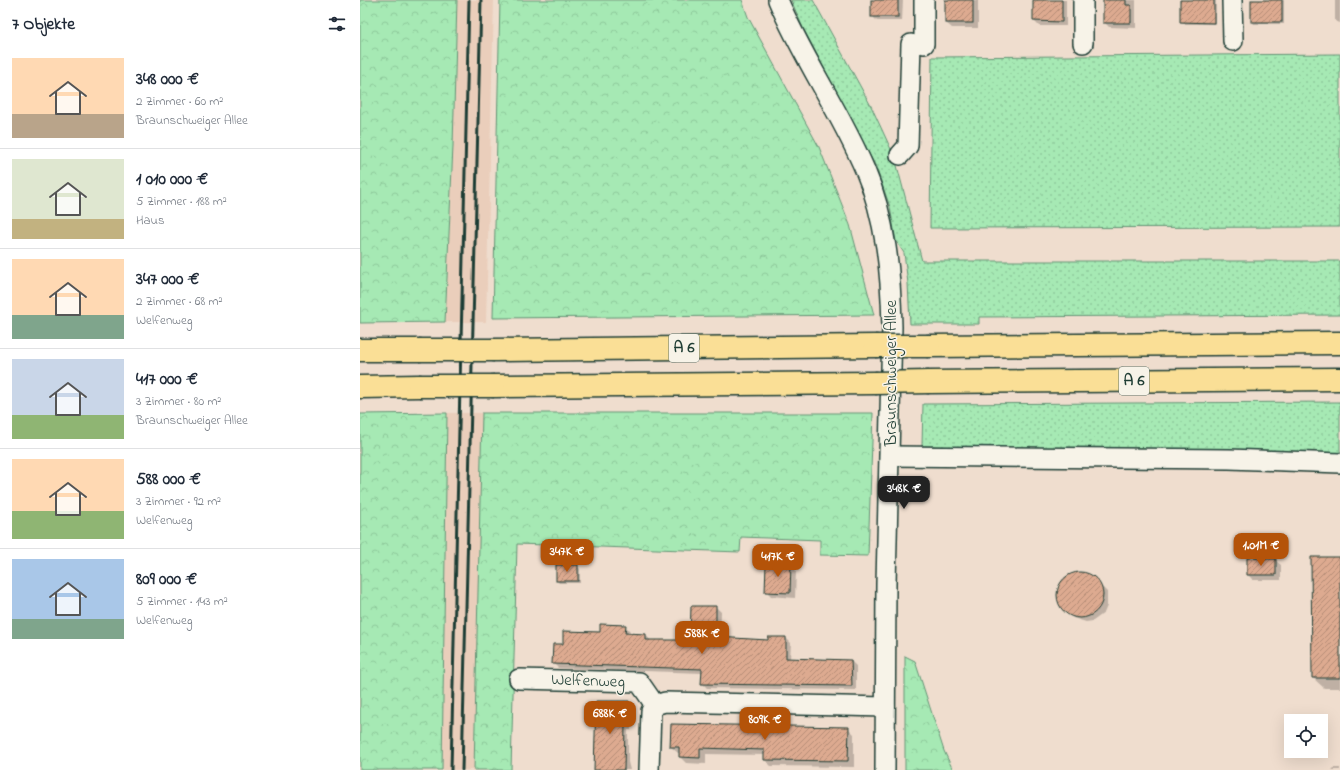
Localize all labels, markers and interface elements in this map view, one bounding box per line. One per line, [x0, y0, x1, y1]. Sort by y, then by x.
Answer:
text: 7 Objekte [12, 12, 75, 37]
icon: filters [326, 13, 348, 35]
text: 348 000 € [136, 67, 199, 92]
icon: home [44, 74, 92, 122]
text: 2 Zimmer · 60 m² [136, 92, 223, 111]
text: Braunschweiger Allee [136, 111, 248, 130]
text: 1 010 000 € [136, 167, 208, 192]
icon: home [44, 175, 92, 223]
text: 5 Zimmer · 188 m² [136, 192, 227, 211]
text: Haus [136, 211, 165, 230]
text: 347 000 € [136, 267, 199, 292]
icon: home [44, 275, 92, 323]
text: 2 Zimmer · 68 m² [136, 292, 223, 311]
street label: Braunschweiger Allee [879, 299, 906, 447]
text: Welfenweg [136, 311, 193, 330]
road number: A 6 [669, 334, 699, 362]
text: 417 000 € [136, 367, 198, 392]
road number: A 6 [1119, 367, 1149, 395]
icon: home [44, 375, 92, 423]
text: 3 Zimmer · 80 m² [136, 392, 221, 411]
text: Braunschweiger Allee [136, 411, 248, 430]
text: 588 000 € [136, 467, 201, 492]
icon: home [44, 475, 92, 523]
pin: 348K € [871, 476, 937, 510]
text: 348K € [887, 479, 921, 498]
text: 3 Zimmer · 92 m² [136, 492, 221, 511]
text: Welfenweg [136, 511, 193, 530]
pin: 1.01M € [1224, 533, 1298, 567]
text: 1.01M € [1243, 536, 1279, 555]
pin: 347K € [534, 539, 600, 573]
text: 347K € [550, 542, 584, 561]
pin: 417K € [745, 544, 811, 578]
text: 417K € [761, 547, 795, 566]
text: 809 000 € [136, 567, 197, 592]
icon: home [44, 575, 92, 623]
text: 5 Zimmer · 143 m² [136, 592, 228, 611]
text: Welfenweg [136, 611, 193, 630]
pin: 588K € [669, 621, 735, 655]
text: 588K € [684, 624, 720, 643]
street label: Welfenweg [551, 667, 625, 697]
pin: 688K € [577, 701, 643, 735]
text: 688K € [593, 704, 627, 723]
pin: 809K € [732, 707, 798, 741]
text: 809K € [748, 710, 782, 729]
map controls [1284, 714, 1328, 758]
button: locate [1284, 714, 1328, 758]

